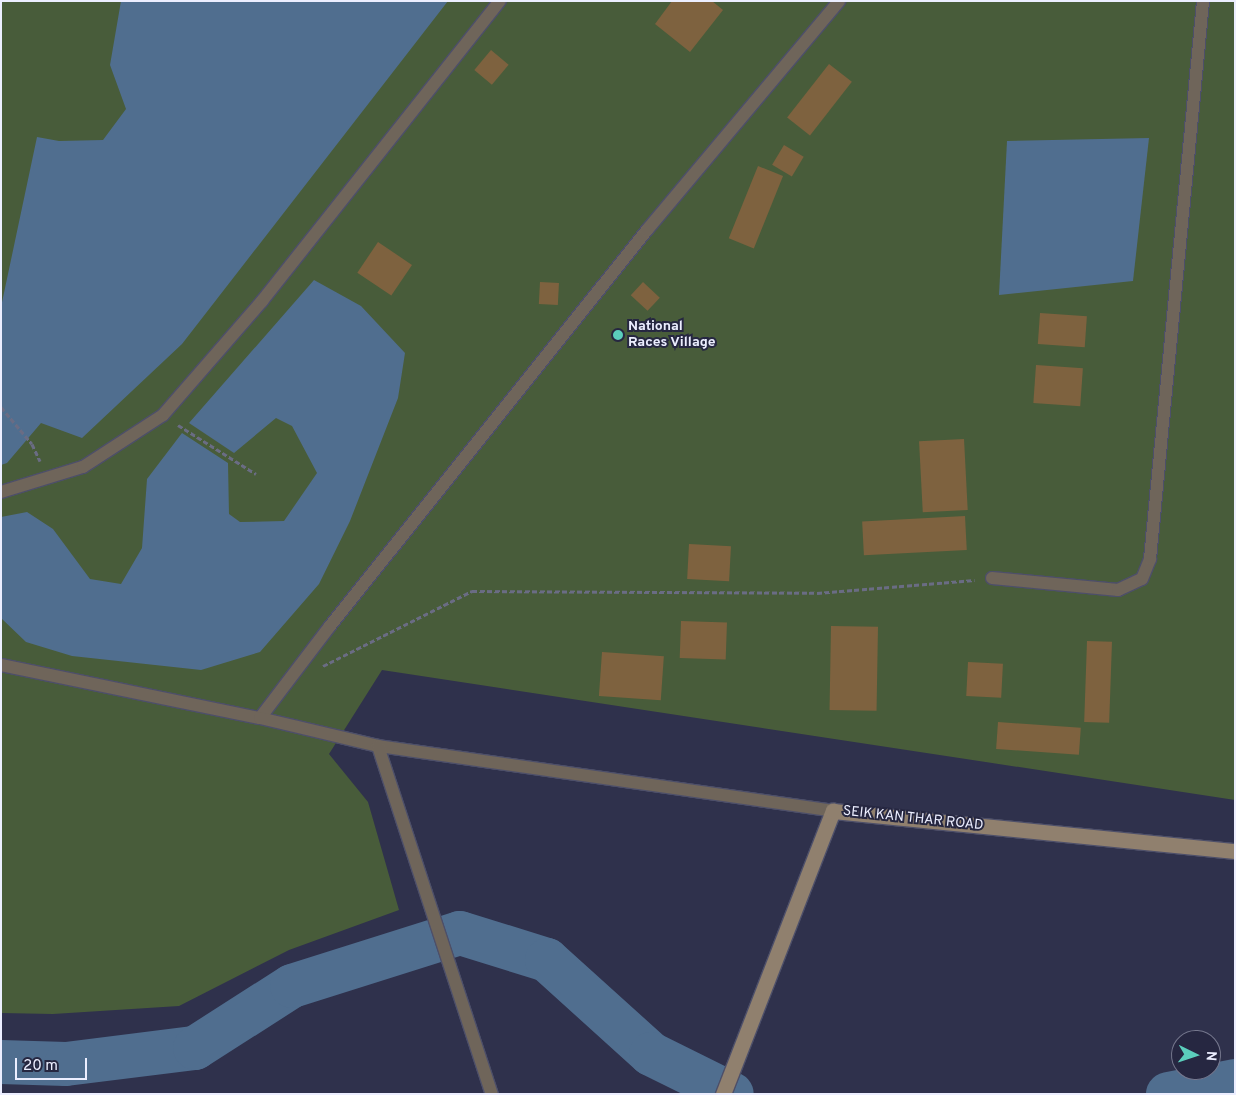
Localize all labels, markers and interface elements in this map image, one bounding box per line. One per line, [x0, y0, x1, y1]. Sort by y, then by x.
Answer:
place label: National Races Village [628, 319, 716, 352]
marker: National Races Village [612, 329, 624, 341]
street label: SEIK KAN THAR ROAD [842, 803, 984, 835]
north arrow [1171, 1030, 1221, 1080]
scale bar [18, 1048, 90, 1080]
text: N [1202, 1050, 1219, 1062]
text: 20 m [23, 1057, 58, 1076]

